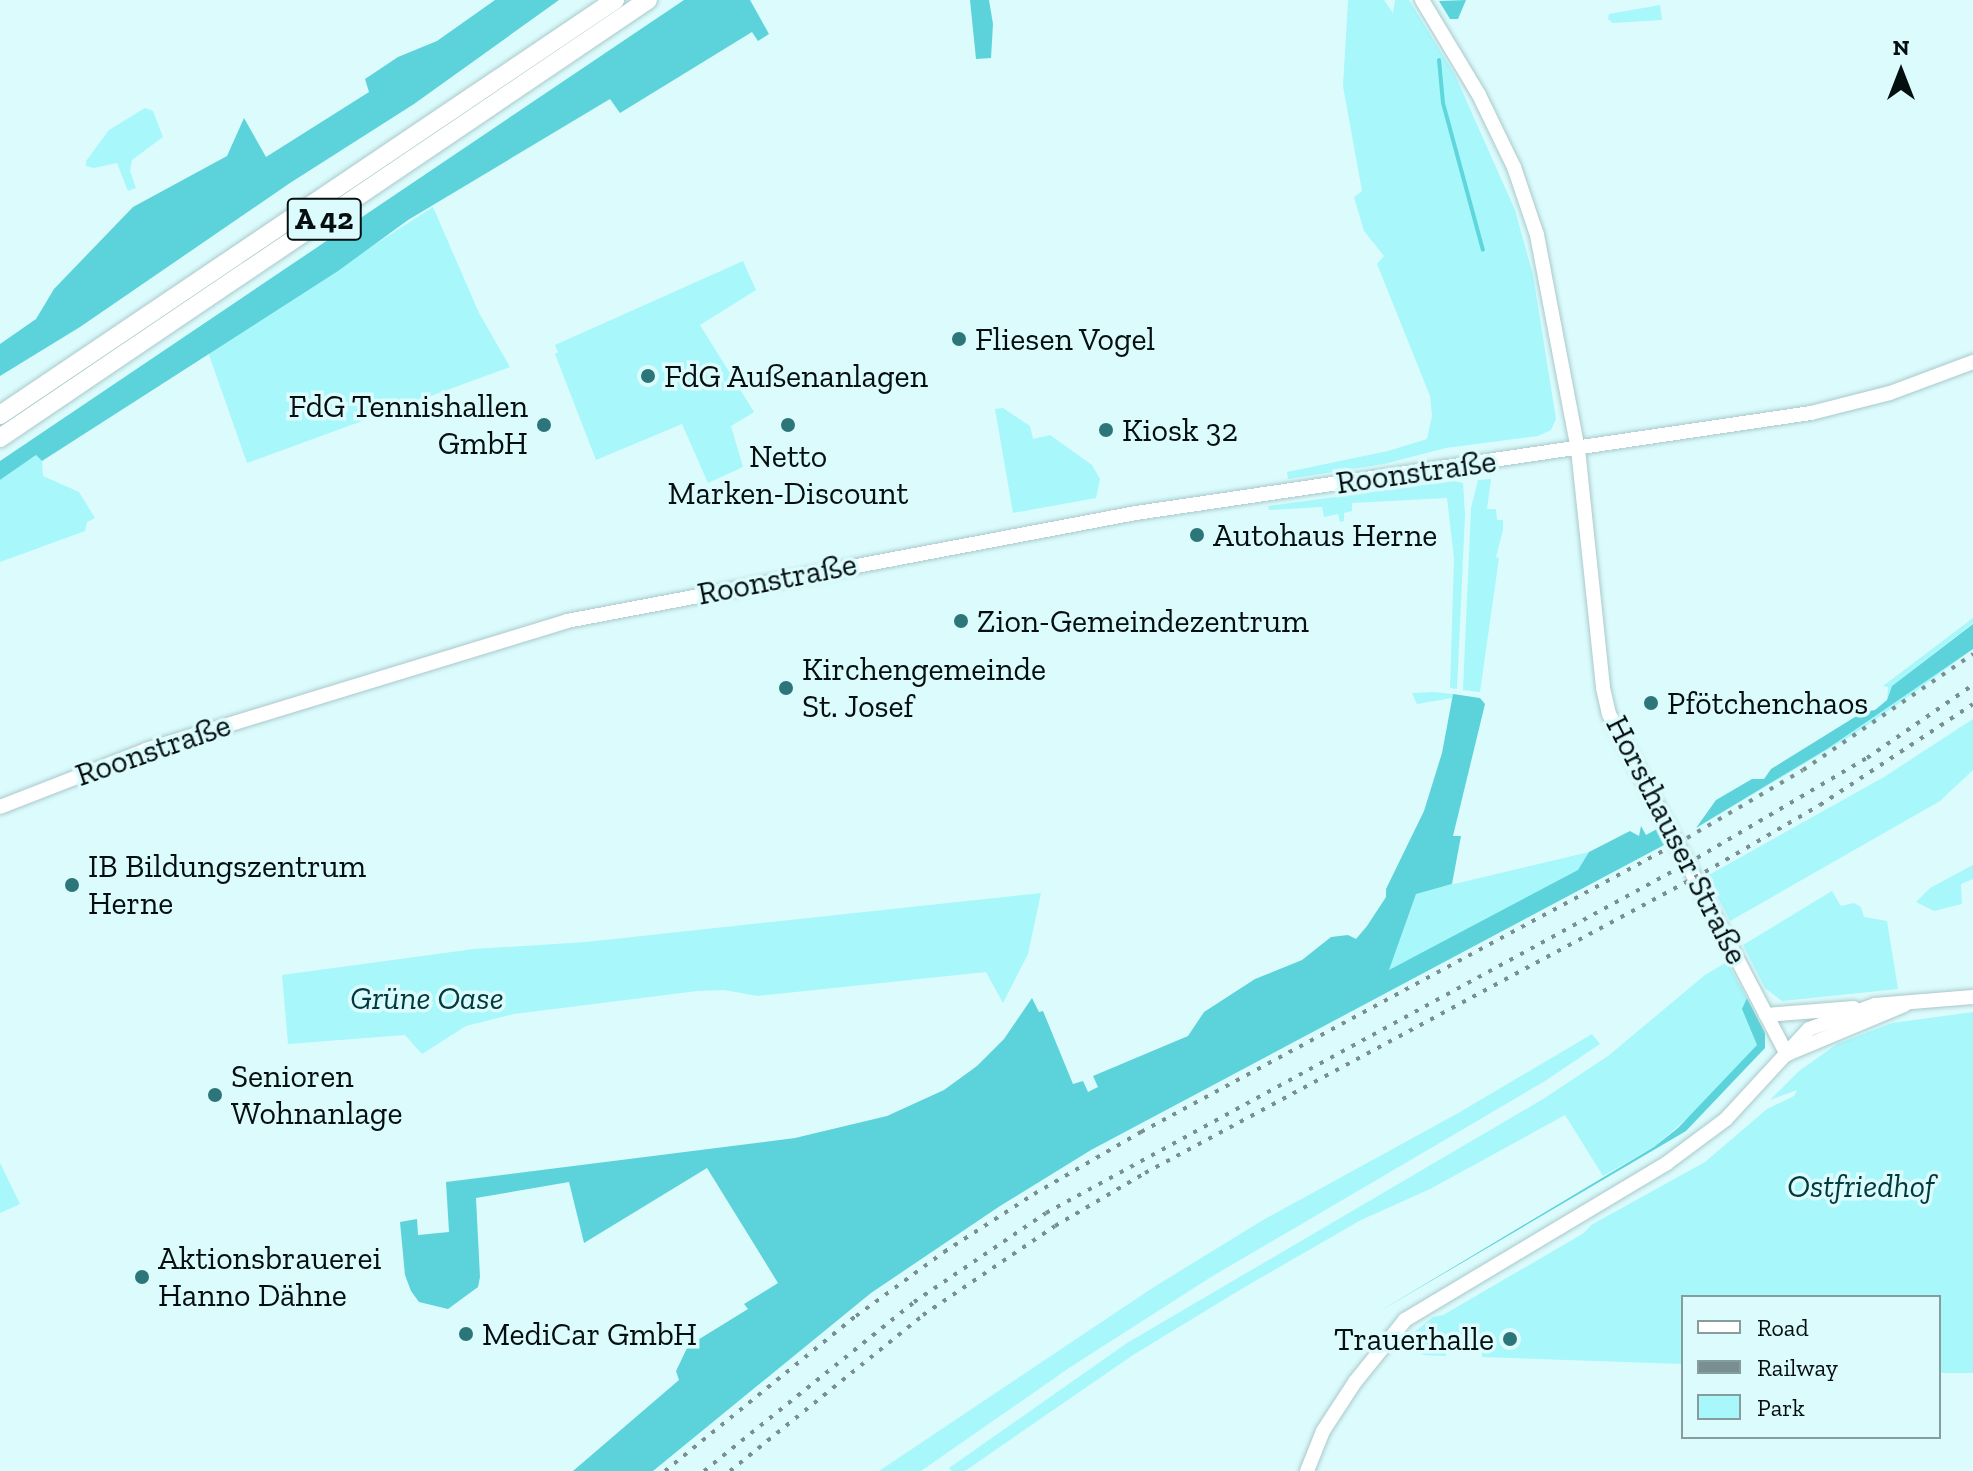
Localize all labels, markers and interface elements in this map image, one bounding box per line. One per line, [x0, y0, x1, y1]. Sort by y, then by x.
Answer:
north arrow [1861, 32, 1941, 112]
text: N [1893, 34, 1909, 61]
road number: A 42 [286, 193, 362, 245]
place label: Fliesen Vogel [975, 320, 1156, 358]
marker: Fliesen Vogel [950, 330, 968, 348]
place label: FdG Außenanlagen [664, 357, 929, 395]
marker: FdG Außenanlagen [639, 367, 657, 385]
place label: FdG Tennishallen GmbH [288, 388, 528, 463]
place label: Kiosk 32 [1122, 411, 1238, 449]
marker: FdG Tennishallen GmbH [535, 416, 553, 434]
marker: Netto Marken-Discount [779, 416, 797, 434]
marker: Kiosk 32 [1097, 421, 1115, 439]
place label: Netto Marken-Discount [668, 438, 908, 513]
street label: Roonstraße [1334, 442, 1498, 502]
place label: Autohaus Herne [1213, 516, 1437, 554]
marker: Autohaus Herne [1188, 526, 1206, 544]
street label: Roonstraße [694, 545, 860, 613]
place label: Zion-Gemeindezentrum [977, 602, 1309, 640]
marker: Zion-Gemeindezentrum [952, 612, 970, 630]
place label: Kirchengemeinde St. Josef [802, 651, 1046, 726]
marker: Kirchengemeinde St. Josef [777, 679, 795, 697]
place label: Pfötchenchaos [1667, 684, 1868, 722]
marker: Pfötchenchaos [1642, 694, 1660, 712]
street label: Roonstraße [71, 706, 235, 794]
street label: Horsthauser Straße [1598, 709, 1756, 971]
place label: IB Bildungszentrum Herne [88, 848, 366, 923]
marker: IB Bildungszentrum Herne [63, 876, 81, 894]
park label: Grüne Oase [350, 979, 504, 1017]
place label: Senioren Wohnanlage [231, 1058, 402, 1133]
marker: Senioren Wohnanlage [206, 1086, 224, 1104]
park label: Ostfriedhof [1787, 1167, 1935, 1205]
place label: Aktionsbrauerei Hanno Dähne [158, 1240, 381, 1315]
marker: Aktionsbrauerei Hanno Dähne [133, 1268, 151, 1286]
legend [1681, 1295, 1941, 1439]
text: Road [1757, 1313, 1809, 1342]
place label: MediCar GmbH [482, 1315, 698, 1353]
place label: Trauerhalle [1334, 1320, 1494, 1358]
marker: MediCar GmbH [457, 1325, 475, 1343]
marker: Trauerhalle [1501, 1330, 1519, 1348]
text: Railway [1757, 1353, 1838, 1382]
text: Park [1757, 1393, 1805, 1422]

